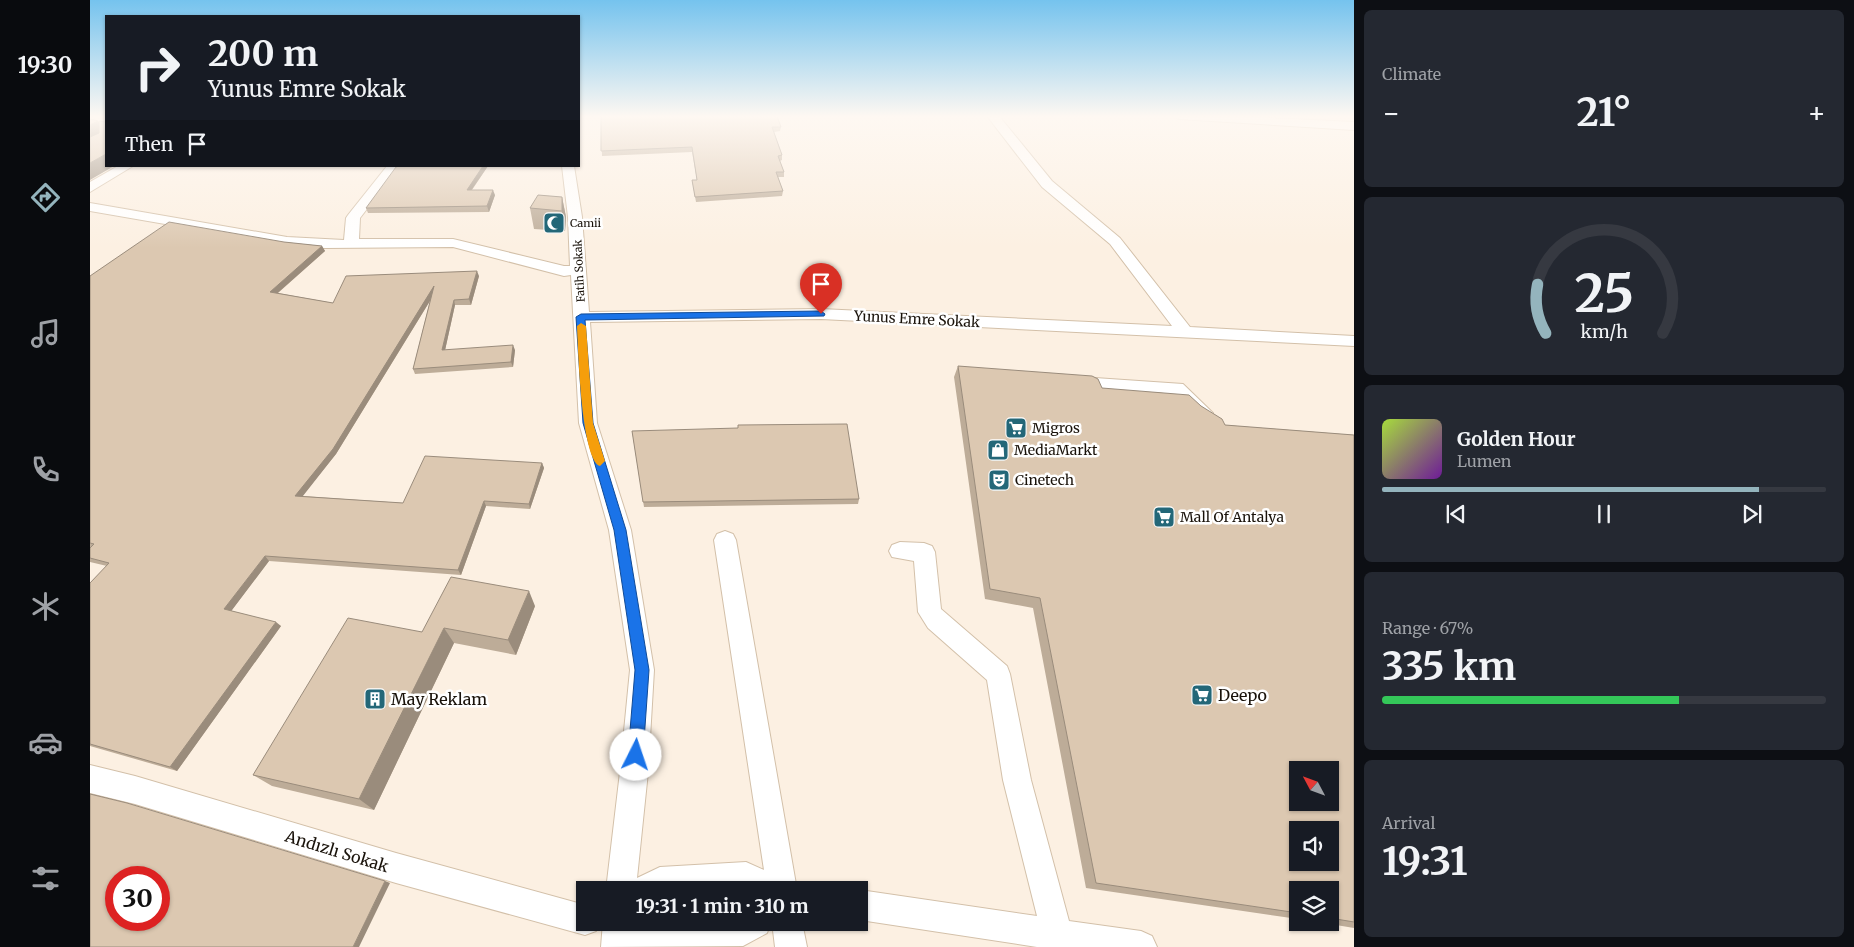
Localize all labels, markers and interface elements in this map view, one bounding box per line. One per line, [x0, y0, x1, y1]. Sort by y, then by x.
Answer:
text: 200 m [208, 32, 318, 76]
icon: right [125, 35, 190, 100]
text: 19:30 [18, 51, 72, 79]
text: Climate [1382, 64, 1441, 84]
text: Yunus Emre Sokak [208, 75, 406, 103]
text: 21° [1577, 89, 1631, 136]
text: − [1382, 95, 1401, 131]
text: + [1807, 95, 1826, 131]
icon: arrive [183, 130, 211, 158]
text: Then [125, 132, 173, 156]
icon: directions [28, 180, 63, 215]
mosque icon: Camii [542, 211, 566, 235]
place label: Camii [570, 216, 602, 230]
street label: Fatih Sokak [570, 239, 588, 303]
text: 25 [1574, 261, 1634, 326]
pin [800, 263, 842, 314]
icon: arrive [807, 270, 835, 298]
street label: Yunus Emre Sokak [853, 307, 980, 331]
icon: music [28, 316, 63, 351]
text: km/h [1580, 320, 1628, 343]
supermarket icon: Migros [1004, 416, 1028, 440]
place label: Migros [1032, 419, 1080, 437]
text: Golden Hour [1457, 427, 1576, 451]
shop icon: MediaMarkt [986, 438, 1010, 462]
place label: MediaMarkt [1014, 441, 1098, 459]
text: Lumen [1457, 451, 1511, 471]
icon: phone [28, 452, 63, 487]
theatre icon: Cinetech [987, 468, 1011, 492]
place label: Cinetech [1015, 471, 1074, 489]
icon: previous [1442, 500, 1470, 528]
icon: pause [1590, 500, 1618, 528]
icon: next [1738, 500, 1766, 528]
supermarket icon: Mall Of Antalya [1152, 505, 1176, 529]
place label: Mall Of Antalya [1180, 508, 1284, 526]
icon: climate [28, 589, 63, 624]
text: Range · 67% [1382, 618, 1473, 638]
text: 335 km [1382, 643, 1516, 690]
supermarket icon: Deepo [1190, 683, 1214, 707]
place label: Deepo [1218, 685, 1267, 705]
building icon: May Reklam [363, 687, 387, 711]
place label: May Reklam [391, 689, 487, 709]
icon: car [28, 725, 63, 760]
position arrow [609, 728, 661, 780]
north arrow [1289, 761, 1339, 811]
map controls [1289, 761, 1339, 931]
text: Arrival [1382, 813, 1435, 833]
button: sound [1289, 821, 1339, 871]
street label: Andızlı Sokak [282, 825, 392, 876]
text: 19:31 [1382, 838, 1468, 885]
icon: filters [28, 861, 63, 896]
speed limit sign: 30 [105, 866, 170, 931]
button: layers [1289, 881, 1339, 931]
text: 19:31 · 1 min · 310 m [635, 894, 809, 918]

